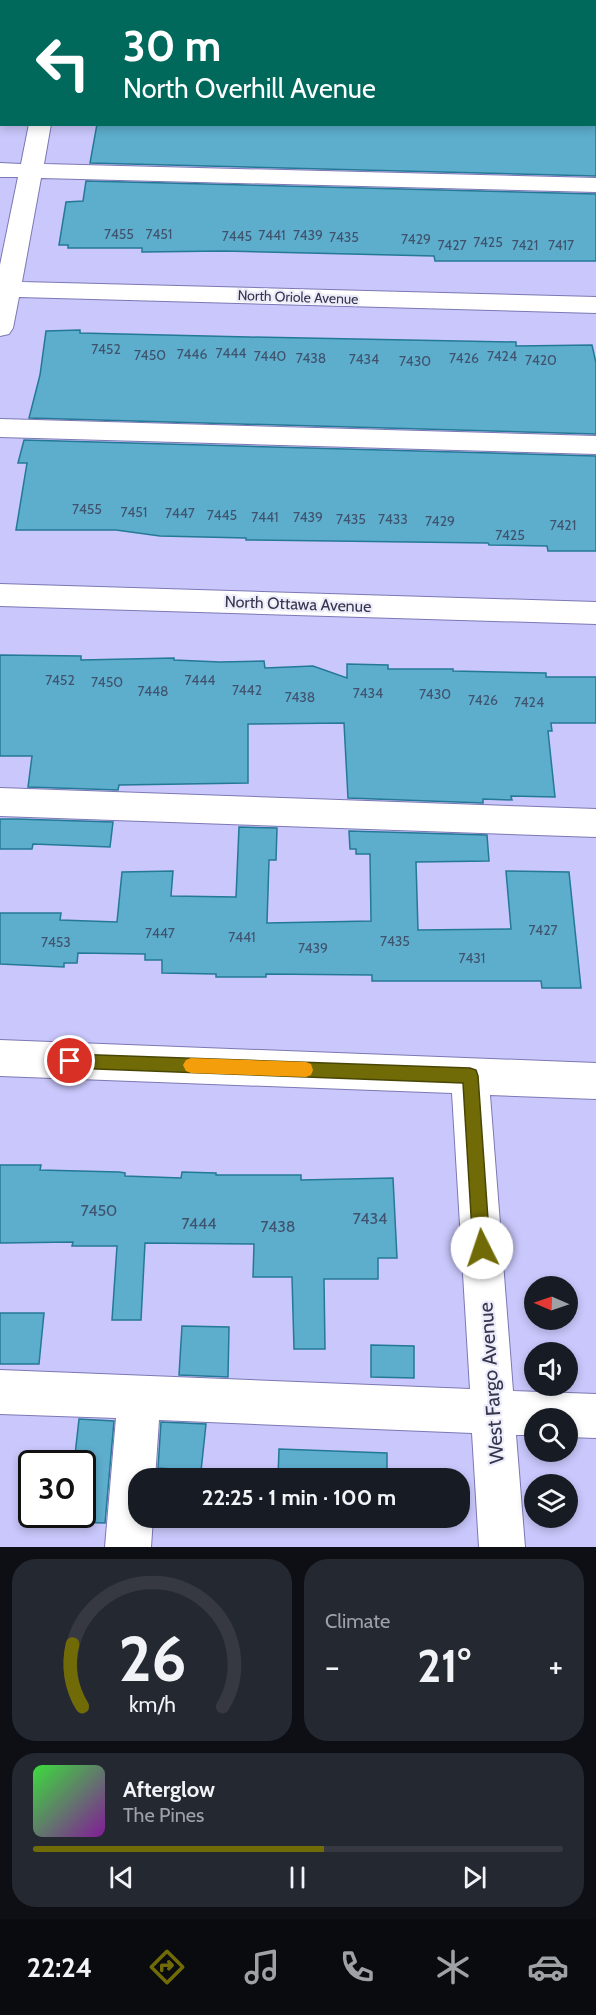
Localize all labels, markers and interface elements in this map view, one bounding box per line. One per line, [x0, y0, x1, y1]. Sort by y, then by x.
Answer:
text: 30 m [123, 20, 221, 72]
icon: left [24, 24, 102, 102]
text: North Overhill Avenue [123, 72, 376, 105]
house number: 7455 [104, 225, 134, 243]
house number: 7451 [146, 225, 172, 243]
house number: 7441 [258, 226, 286, 244]
house number: 7439 [293, 226, 323, 244]
house number: 7445 [222, 227, 252, 245]
house number: 7435 [329, 228, 359, 246]
house number: 7429 [401, 230, 431, 248]
house number: 7425 [473, 233, 503, 251]
house number: 7427 [437, 236, 467, 254]
house number: 7421 [512, 236, 538, 254]
house number: 7417 [548, 236, 574, 254]
street label: North Oriole Avenue [237, 286, 359, 308]
house number: 7452 [91, 340, 121, 358]
house number: 7444 [216, 344, 246, 362]
house number: 7446 [177, 345, 207, 363]
house number: 7450 [134, 346, 166, 364]
house number: 7440 [254, 347, 286, 365]
house number: 7424 [487, 347, 517, 365]
house number: 7438 [296, 349, 326, 367]
house number: 7426 [449, 349, 479, 367]
house number: 7434 [349, 350, 379, 368]
house number: 7420 [525, 351, 557, 369]
house number: 7430 [399, 352, 431, 370]
house number: 7455 [72, 500, 102, 518]
house number: 7451 [121, 503, 147, 521]
house number: 7447 [165, 504, 195, 522]
house number: 7445 [207, 506, 237, 524]
house number: 7441 [251, 508, 279, 526]
house number: 7439 [293, 508, 323, 526]
house number: 7435 [336, 510, 366, 528]
house number: 7433 [378, 510, 408, 528]
house number: 7429 [425, 512, 455, 530]
house number: 7421 [550, 516, 576, 534]
house number: 7425 [495, 526, 525, 544]
street label: North Ottawa Avenue [224, 592, 372, 616]
house number: 7452 [45, 671, 75, 689]
house number: 7444 [185, 671, 215, 689]
house number: 7450 [91, 673, 123, 691]
house number: 7442 [232, 681, 262, 699]
house number: 7448 [137, 682, 169, 700]
house number: 7434 [353, 684, 383, 702]
house number: 7430 [419, 685, 451, 703]
house number: 7438 [285, 688, 315, 706]
house number: 7426 [468, 691, 498, 709]
house number: 7424 [514, 693, 544, 711]
house number: 7427 [528, 921, 558, 939]
house number: 7447 [145, 924, 175, 942]
house number: 7441 [228, 928, 256, 946]
house number: 7435 [380, 932, 410, 950]
house number: 7453 [41, 933, 71, 951]
house number: 7439 [298, 939, 328, 957]
house number: 7431 [459, 949, 485, 967]
pin [44, 1035, 95, 1086]
icon: arrive [53, 1044, 86, 1077]
house number: 7450 [81, 1201, 117, 1220]
house number: 7434 [353, 1209, 387, 1228]
house number: 7444 [181, 1214, 217, 1233]
position arrow [450, 1216, 514, 1280]
house number: 7438 [260, 1217, 296, 1236]
north arrow [524, 1276, 578, 1330]
map controls [524, 1276, 578, 1528]
street label: West Fargo Avenue [473, 1301, 509, 1465]
button: sound [524, 1342, 578, 1396]
button: search [524, 1408, 578, 1462]
speed limit sign: 30 [18, 1450, 96, 1528]
button: layers [524, 1474, 578, 1528]
text: 22:25 · 1 min · 100 m [202, 1484, 396, 1511]
text: Climate [325, 1609, 390, 1633]
text: 26 [118, 1621, 186, 1697]
text: 21° [417, 1639, 471, 1693]
text: − [325, 1646, 340, 1686]
text: + [548, 1646, 563, 1686]
text: km/h [129, 1691, 175, 1717]
text: Afterglow [123, 1776, 215, 1803]
text: The Pines [123, 1803, 204, 1827]
icon: previous [105, 1861, 138, 1894]
icon: pause [281, 1861, 314, 1894]
icon: next [458, 1861, 491, 1894]
icon: directions [146, 1946, 188, 1988]
icon: music [241, 1946, 283, 1988]
icon: phone [336, 1946, 378, 1988]
icon: climate [432, 1946, 474, 1988]
icon: car [527, 1946, 569, 1988]
text: 22:24 [27, 1951, 92, 1984]

